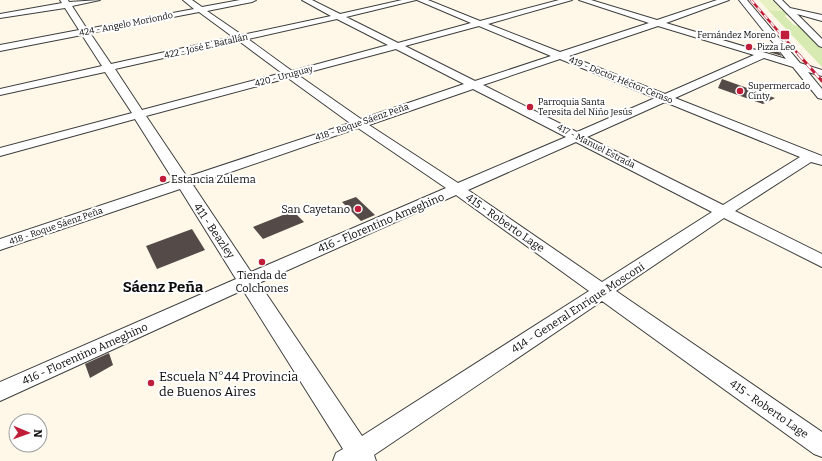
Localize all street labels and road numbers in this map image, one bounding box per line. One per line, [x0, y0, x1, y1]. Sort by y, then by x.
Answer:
street label: 424 - Angelo Moriondo [78, 10, 174, 38]
street label: 422 - José E. Batallán [163, 31, 249, 60]
street label: 419 - Doctor Héctor Ceraso [568, 55, 674, 105]
street label: 420 - Uruguay [254, 63, 314, 89]
street label: 418 - Roque Sáenz Peña [314, 101, 410, 143]
street label: 417 - Manuel Estrada [555, 122, 637, 170]
street label: 416 - Florentino Ameghino [316, 190, 446, 256]
street label: 415 - Roberto Lage [463, 191, 547, 255]
street label: 411 - Beazley [191, 201, 237, 261]
street label: 418 - Roque Sáenz Peña [8, 205, 104, 247]
street label: 414 - General Enrique Mosconi [509, 260, 648, 356]
street label: 416 - Florentino Ameghino [20, 320, 150, 388]
street label: 415 - Roberto Lage [727, 377, 811, 441]

